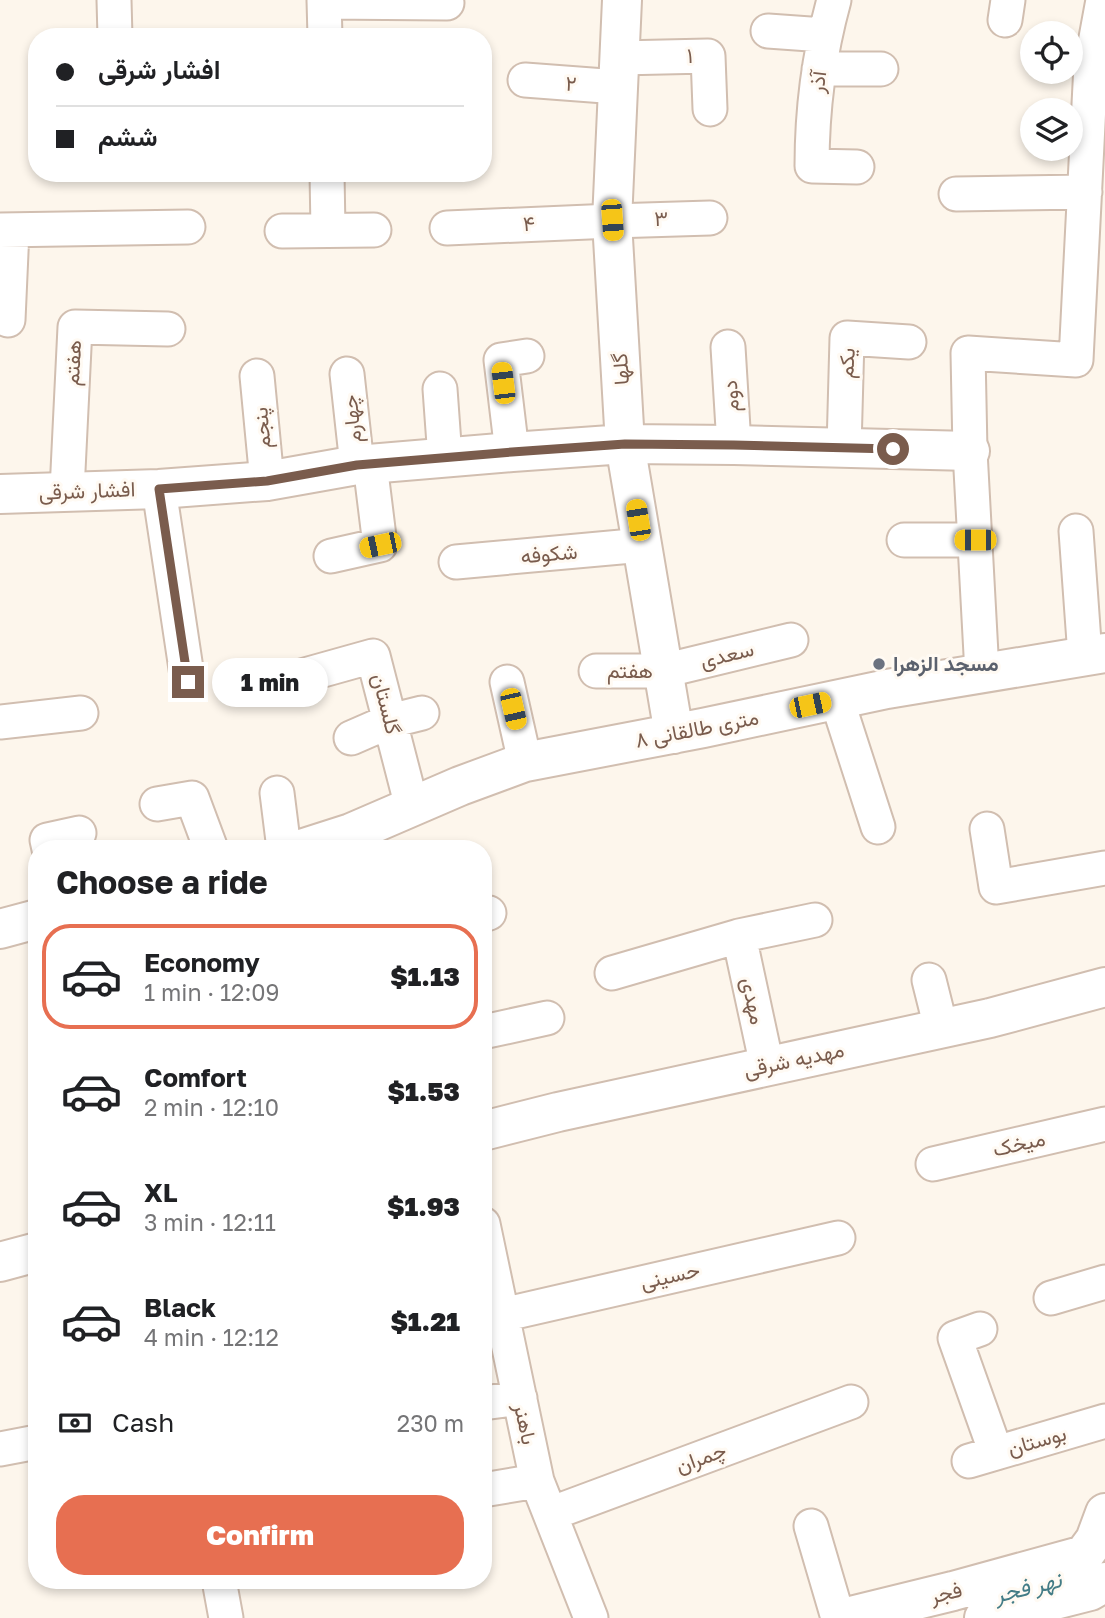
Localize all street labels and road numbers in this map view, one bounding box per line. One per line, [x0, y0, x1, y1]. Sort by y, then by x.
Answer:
street label: ۱ [687, 42, 693, 68]
street label: آذر [803, 67, 833, 96]
street label: ۲ [565, 70, 577, 96]
street label: ۳ [654, 205, 668, 231]
street label: ۴ [522, 210, 536, 236]
street label: هفتم [58, 339, 88, 387]
street label: یکم [832, 347, 862, 379]
street label: گلها [606, 352, 635, 386]
street label: دوم [716, 379, 746, 413]
street label: چهارم [336, 394, 368, 444]
street label: پنجم [246, 406, 278, 450]
street label: افشار شرقی [38, 475, 136, 506]
street label: شکوفه [519, 538, 579, 569]
street label: سعدی [697, 635, 756, 673]
street label: هفتم [607, 657, 653, 685]
street label: گلستان [367, 671, 407, 737]
street label: ۸ متری طالقانی [633, 703, 761, 754]
street label: مهدی [735, 975, 772, 1027]
street label: مهدیه شرقی [741, 1036, 847, 1083]
street label: میخک [990, 1124, 1047, 1162]
street label: حسینی [638, 1256, 702, 1294]
street label: باهنر [508, 1400, 543, 1447]
street label: بوستان [1004, 1419, 1069, 1462]
street label: چمران [672, 1436, 730, 1480]
street label: فجر [926, 1576, 965, 1610]

